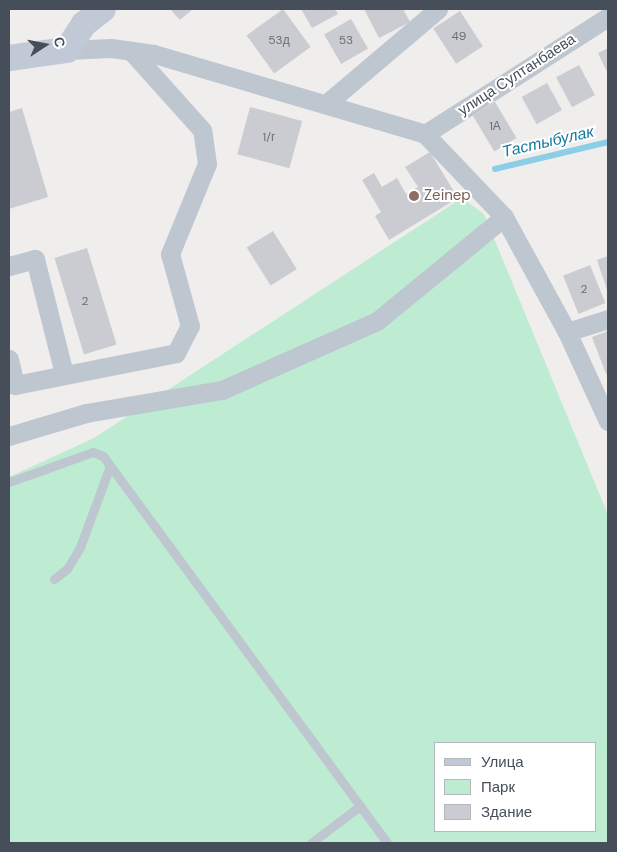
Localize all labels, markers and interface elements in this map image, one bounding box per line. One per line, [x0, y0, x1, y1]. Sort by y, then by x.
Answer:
north arrow [20, 20, 70, 70]
house number: 49 [452, 30, 466, 44]
street label: улица Султанбаева [455, 30, 579, 120]
house number: 53д [268, 34, 290, 48]
house number: 53 [339, 34, 353, 48]
text: С [50, 35, 70, 49]
house number: 1А [489, 120, 501, 134]
water label: Тастыбулак [500, 122, 596, 162]
house number: 1/г [263, 131, 275, 145]
place label: Zeinep [424, 187, 471, 205]
marker: Zeinep [408, 190, 420, 202]
house number: 2 [581, 283, 587, 297]
house number: 2 [82, 295, 88, 309]
legend [434, 742, 597, 832]
text: Улица [481, 752, 524, 772]
text: Парк [481, 777, 515, 797]
text: Здание [481, 802, 532, 822]

